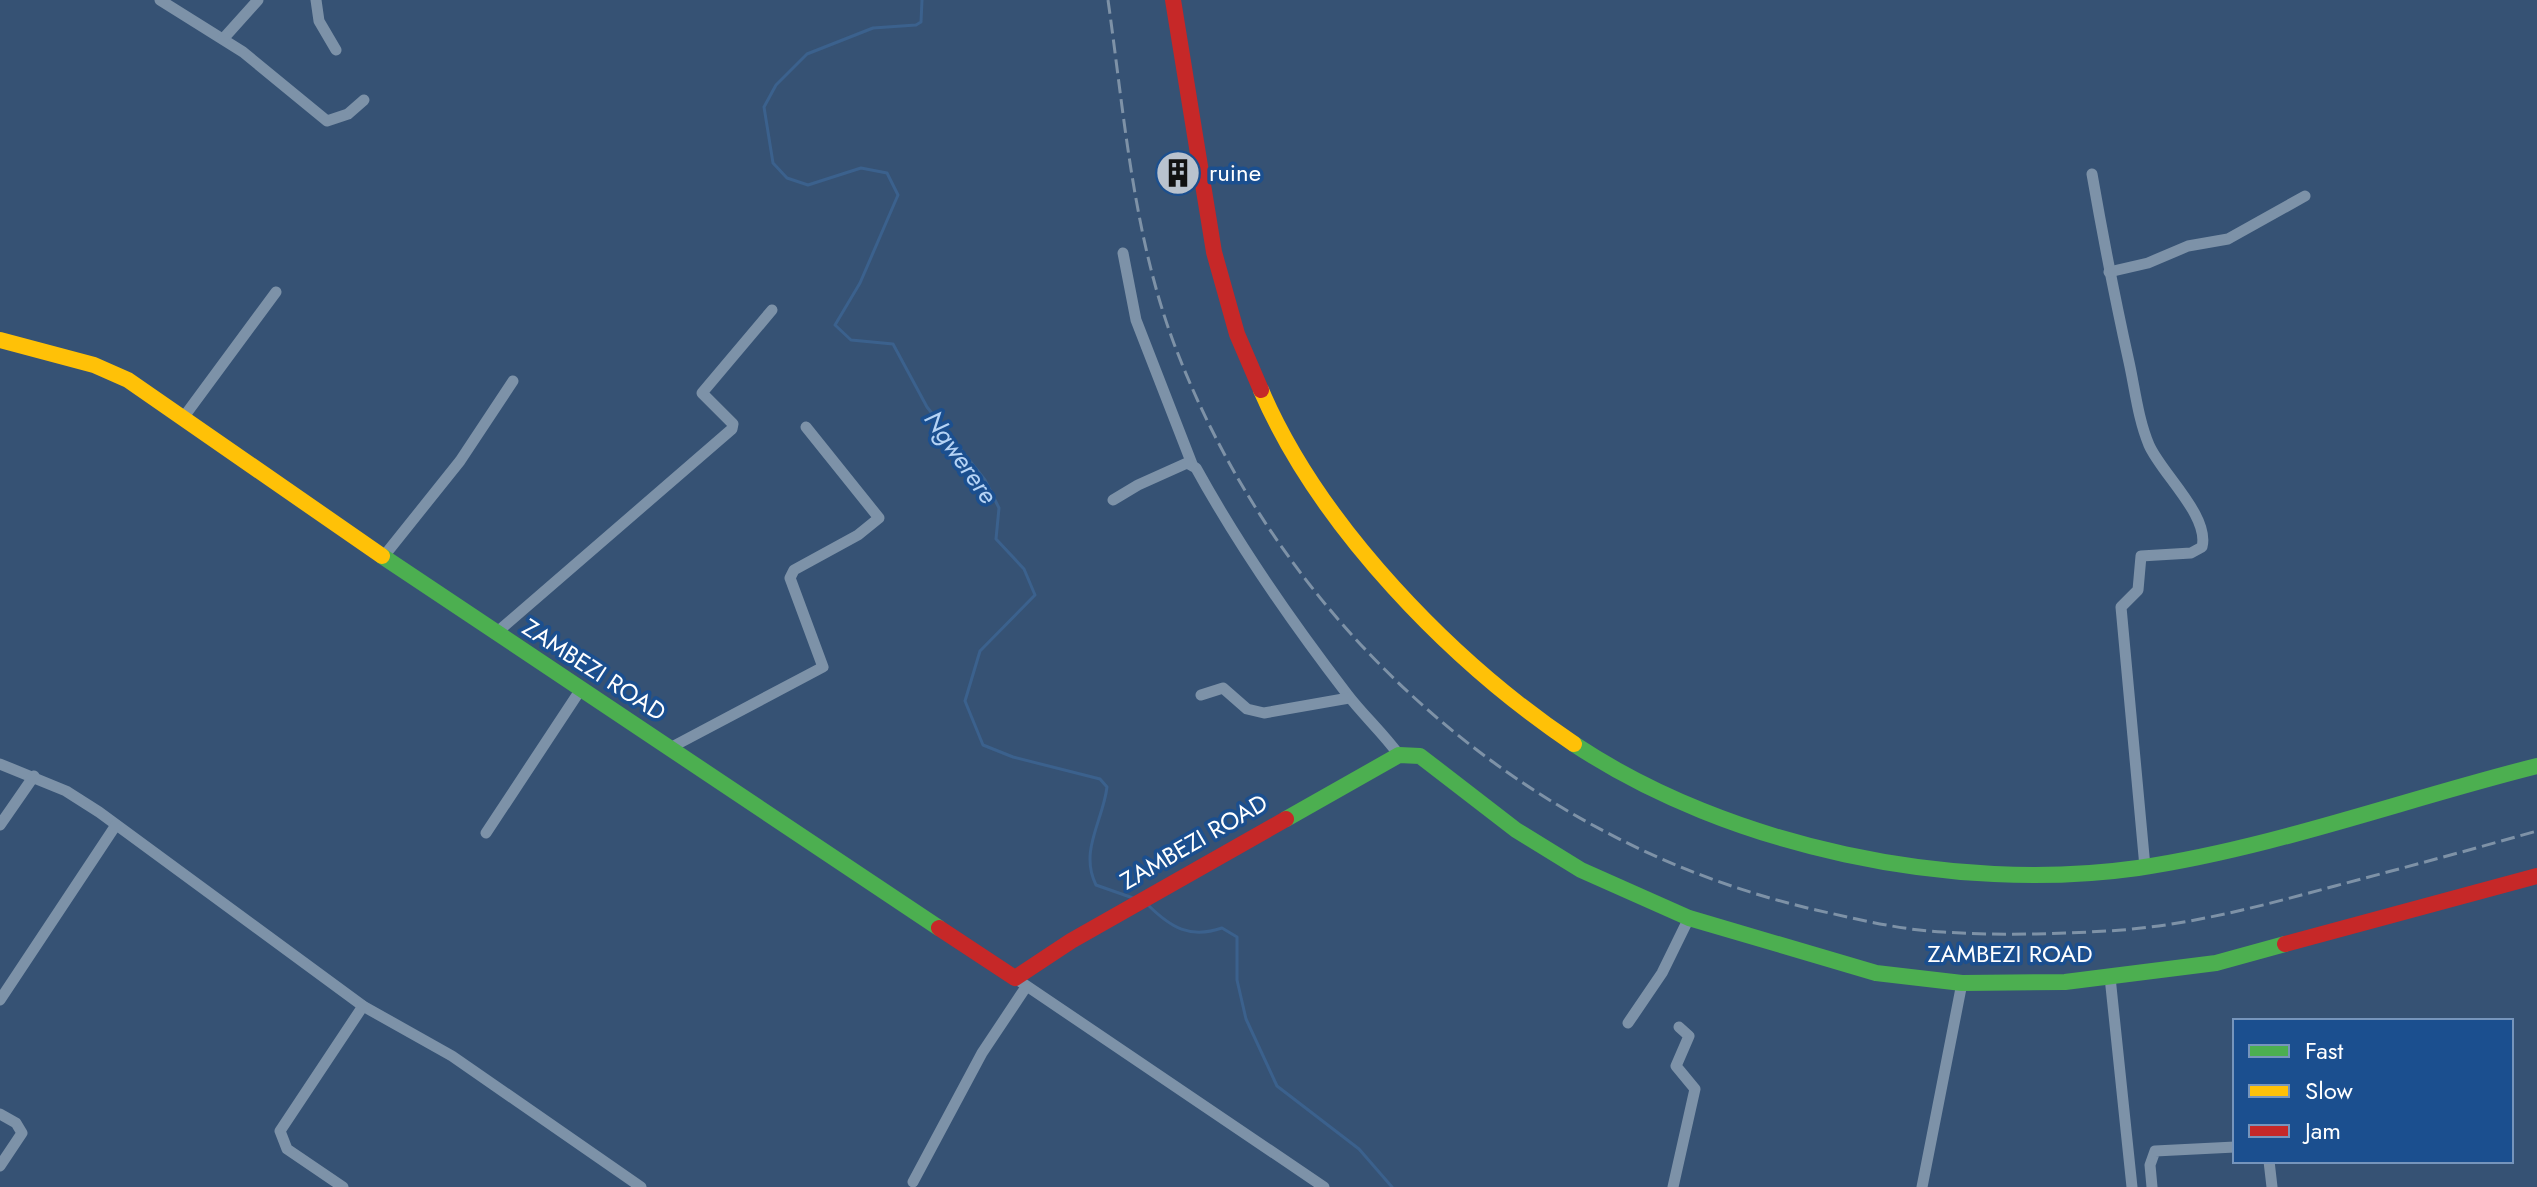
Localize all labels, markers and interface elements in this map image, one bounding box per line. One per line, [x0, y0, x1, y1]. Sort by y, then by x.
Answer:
building icon: ruine [1154, 149, 1202, 197]
place label: ruine [1209, 155, 1261, 190]
water label: Ngwerere [915, 403, 1007, 511]
street label: ZAMBEZI ROAD [516, 610, 673, 729]
street label: ZAMBEZI ROAD [1114, 785, 1274, 898]
street label: ZAMBEZI ROAD [1928, 936, 2092, 971]
legend [2233, 1019, 2513, 1163]
text: Fast [2305, 1033, 2343, 1068]
text: Slow [2305, 1073, 2353, 1108]
text: Jam [2302, 1113, 2341, 1148]

